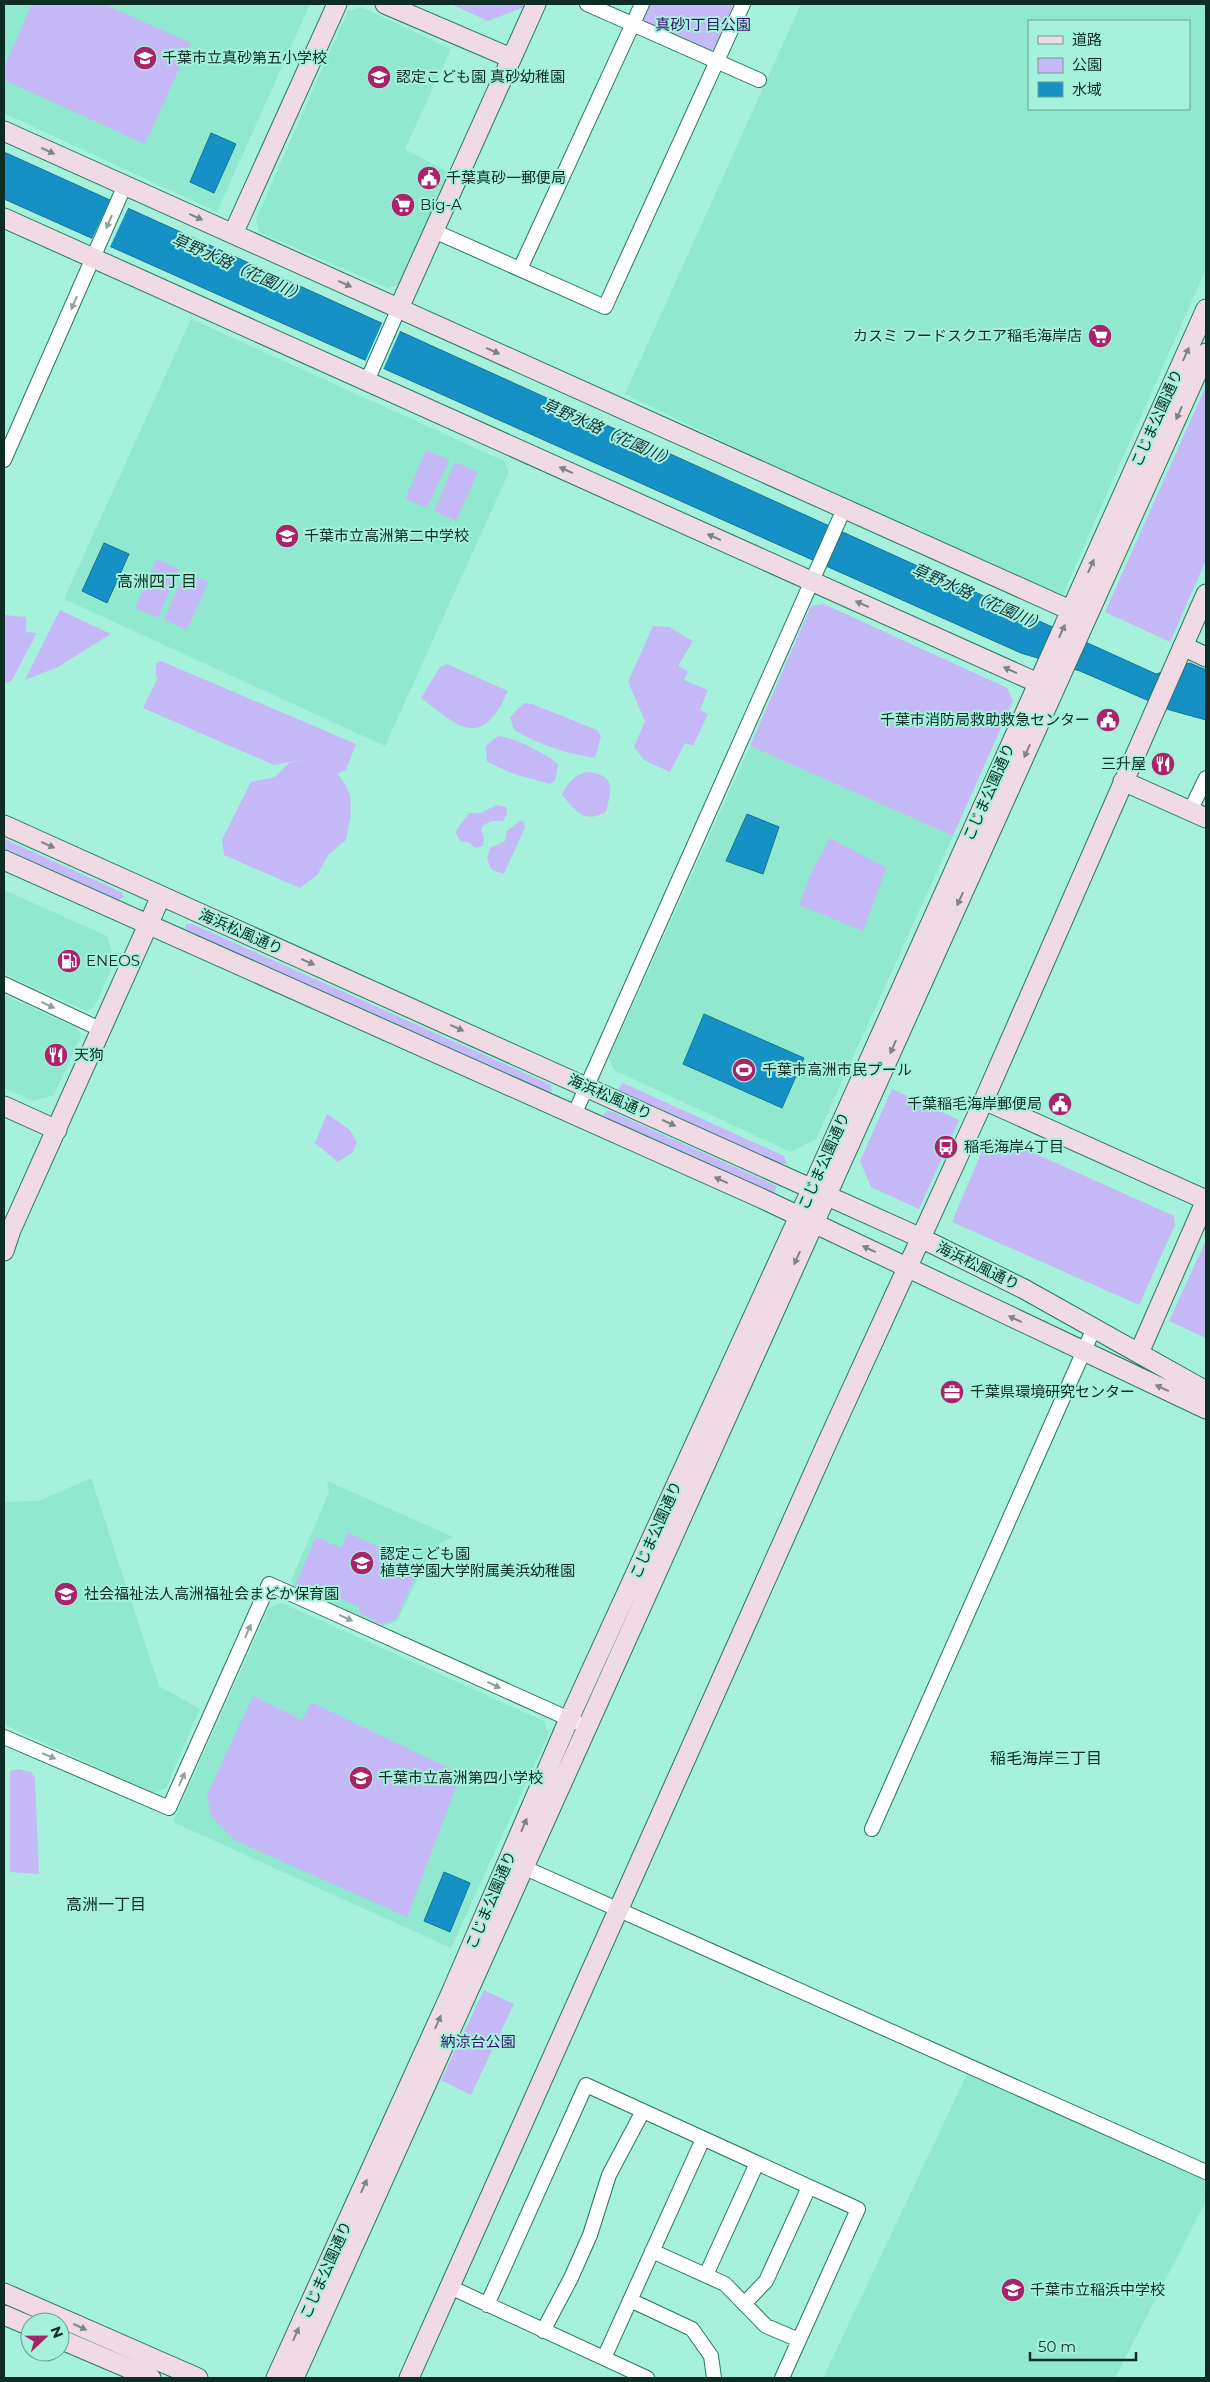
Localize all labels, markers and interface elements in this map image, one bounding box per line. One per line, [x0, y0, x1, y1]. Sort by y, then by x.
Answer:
park label: 真砂1丁目公園 [655, 15, 751, 34]
legend [1028, 20, 1190, 110]
text: 道路 [1072, 30, 1102, 49]
school or university icon: 千葉市立真砂第五小学校 [132, 45, 158, 71]
place label: 千葉市立真砂第五小学校 [162, 48, 327, 67]
text: 公園 [1072, 55, 1102, 74]
school or university icon: 認定こども園 真砂幼稚園 [366, 64, 392, 90]
place label: 認定こども園 真砂幼稚園 [396, 67, 565, 86]
text: 水域 [1072, 80, 1102, 99]
one-way arrow [41, 147, 55, 155]
public building icon: 千葉真砂一郵便局 [416, 165, 442, 191]
place label: 千葉真砂一郵便局 [446, 168, 566, 187]
supermarket icon: Big-A [390, 192, 416, 218]
place label: Big-A [420, 195, 462, 214]
one-way arrow [189, 214, 203, 222]
one-way arrow [105, 215, 113, 229]
water label: 草野水路（花園川） [169, 229, 308, 305]
one-way arrow [338, 280, 352, 288]
one-way arrow [69, 296, 77, 310]
supermarket icon: カスミ フードスクエア稲毛海岸店 [1087, 323, 1113, 349]
place label: カスミ フードスクエア稲毛海岸店 [853, 326, 1082, 345]
one-way arrow [486, 347, 500, 355]
one-way arrow [1182, 347, 1190, 361]
street label: こじま公園通り [1127, 366, 1187, 470]
water label: 草野水路（花園川） [539, 394, 678, 470]
one-way arrow [1175, 406, 1183, 420]
one-way arrow [559, 466, 573, 474]
school or university icon: 千葉市立高洲第二中学校 [274, 523, 300, 549]
place label: 千葉市立高洲第二中学校 [304, 526, 469, 545]
one-way arrow [707, 533, 721, 541]
water label: 草野水路（花園川） [909, 559, 1048, 635]
one-way arrow [1088, 559, 1096, 573]
district label: 高洲四丁目 [117, 572, 197, 591]
one-way arrow [855, 599, 869, 607]
one-way arrow [1058, 624, 1066, 638]
one-way arrow [1003, 666, 1017, 674]
public building icon: 千葉市消防局救助救急センター [1095, 707, 1121, 733]
place label: 千葉市消防局救助救急センター [880, 710, 1090, 729]
street label: こじま公園通り [959, 740, 1019, 844]
one-way arrow [1023, 744, 1031, 758]
restaurant icon: 三升屋 [1150, 751, 1176, 777]
place label: 三升屋 [1101, 754, 1146, 773]
one-way arrow [41, 842, 55, 850]
one-way arrow [956, 892, 964, 906]
street label: 海浜松風通り [196, 905, 286, 959]
fuel station icon: ENEOS [56, 948, 82, 974]
place label: ENEOS [86, 951, 140, 970]
one-way arrow [301, 958, 315, 966]
one-way arrow [41, 1001, 55, 1009]
one-way arrow [450, 1025, 464, 1033]
one-way arrow [889, 1040, 897, 1054]
restaurant icon: 天狗 [43, 1042, 69, 1068]
place label: 天狗 [74, 1045, 104, 1064]
sports icon: 千葉市高洲市民プール [731, 1057, 757, 1083]
place label: 千葉市高洲市民プール [762, 1060, 912, 1079]
street label: 海浜松風通り [565, 1070, 655, 1124]
public building icon: 千葉稲毛海岸郵便局 [1047, 1091, 1073, 1117]
place label: 千葉稲毛海岸郵便局 [907, 1094, 1042, 1113]
street label: こじま公園通り [794, 1109, 854, 1213]
one-way arrow [662, 1120, 676, 1128]
bus stop icon: 稲毛海岸4丁目 [933, 1134, 959, 1160]
place label: 稲毛海岸4丁目 [964, 1137, 1064, 1156]
one-way arrow [714, 1176, 728, 1184]
street label: 海浜松風通り [934, 1237, 1023, 1294]
one-way arrow [861, 1245, 876, 1253]
one-way arrow [793, 1251, 802, 1266]
one-way arrow [1008, 1314, 1022, 1322]
office icon: 千葉県環境研究センター [939, 1379, 965, 1405]
place label: 千葉県環境研究センター [970, 1382, 1135, 1401]
one-way arrow [1155, 1384, 1169, 1392]
street label: こじま公園通り [626, 1478, 686, 1582]
place label: 認定こども園 植草学園大学附属美浜幼稚園 [380, 1544, 575, 1580]
school or university icon: 認定こども園 植草学園大学附属美浜幼稚園 [349, 1550, 375, 1576]
school or university icon: 社会福祉法人高洲福祉会まどか保育園 [53, 1581, 79, 1607]
place label: 社会福祉法人高洲福祉会まどか保育園 [84, 1584, 339, 1603]
one-way arrow [339, 1614, 353, 1622]
one-way arrow [245, 1624, 253, 1638]
one-way arrow [487, 1681, 501, 1689]
district label: 稲毛海岸三丁目 [990, 1749, 1102, 1768]
one-way arrow [41, 1753, 56, 1761]
school or university icon: 千葉市立高洲第四小学校 [348, 1765, 374, 1791]
place label: 千葉市立高洲第四小学校 [378, 1768, 543, 1787]
one-way arrow [178, 1772, 186, 1786]
one-way arrow [520, 1818, 528, 1832]
street label: こじま公園通り [461, 1848, 520, 1952]
district label: 高洲一丁目 [66, 1895, 146, 1914]
one-way arrow [434, 2015, 442, 2029]
park label: 納涼台公園 [440, 2032, 516, 2051]
one-way arrow [360, 2179, 368, 2193]
street label: こじま公園通り [296, 2218, 356, 2322]
school or university icon: 千葉市立稲浜中学校 [1000, 2277, 1026, 2303]
place label: 千葉市立稲浜中学校 [1030, 2280, 1165, 2299]
north arrow [20, 2312, 70, 2362]
one-way arrow [73, 2323, 87, 2331]
text: N [47, 2324, 68, 2341]
one-way arrow [293, 2327, 301, 2341]
scale bar [1030, 2330, 1136, 2362]
text: 50 m [1038, 2337, 1076, 2356]

